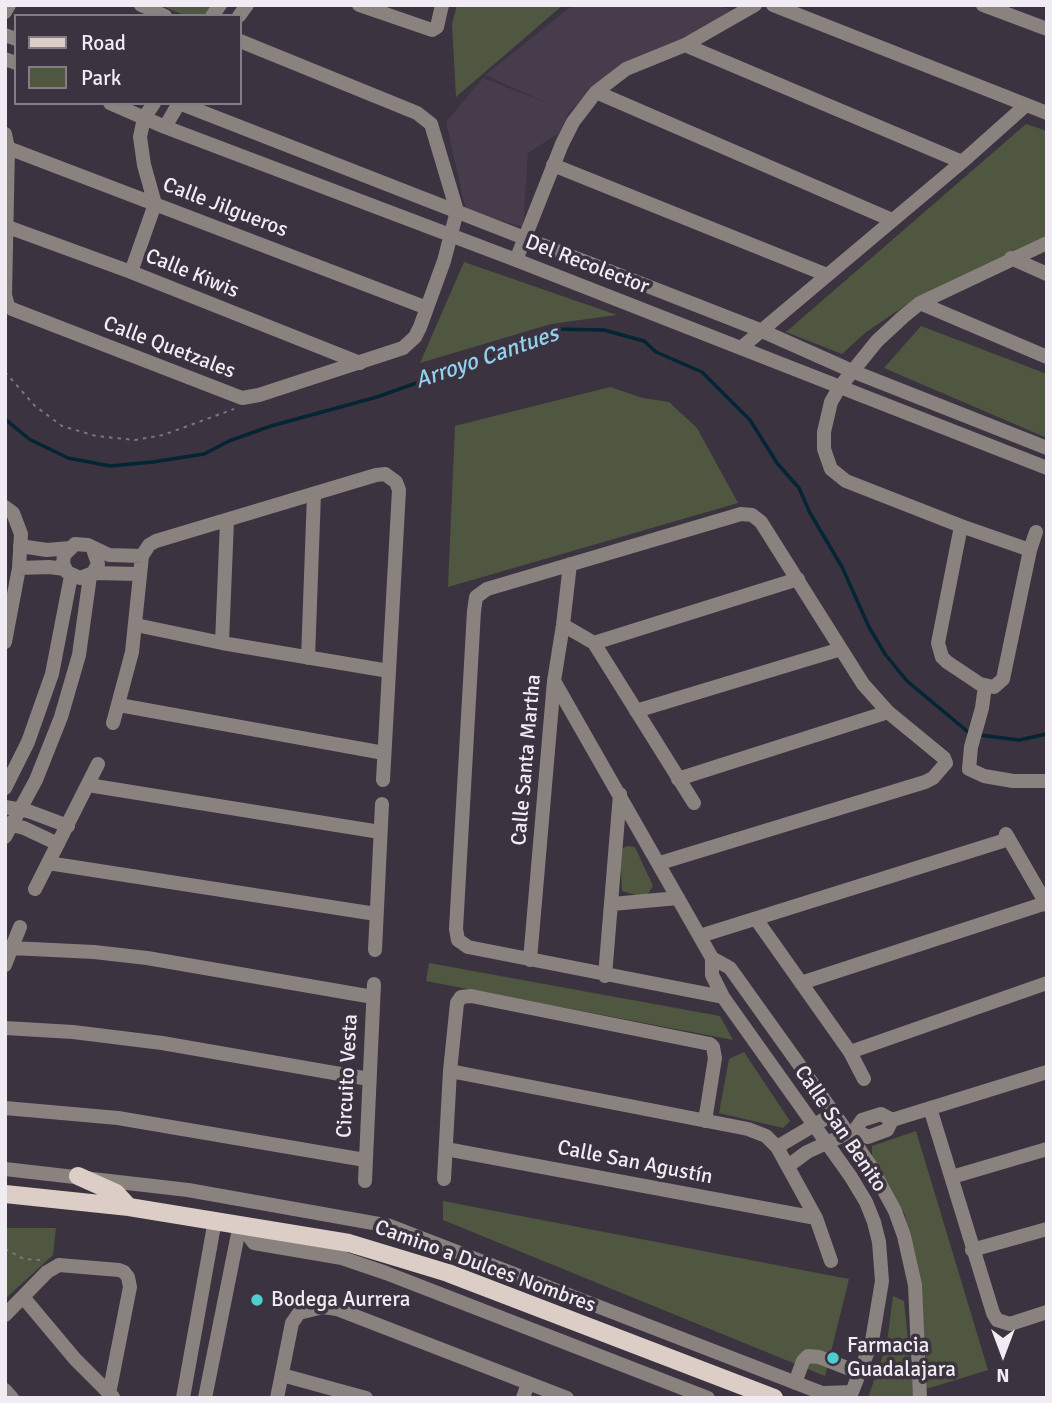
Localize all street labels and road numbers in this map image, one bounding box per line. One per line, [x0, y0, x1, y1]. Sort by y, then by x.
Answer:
street label: Calle Jilgueros [159, 173, 291, 243]
street label: Del Recolector [522, 230, 652, 300]
street label: Calle Kiwis [142, 244, 242, 304]
street label: Calle Quetzales [100, 311, 238, 385]
street label: Calle Santa Martha [507, 673, 547, 847]
street label: Circuito Vesta [332, 1013, 364, 1139]
street label: Calle San Benito [788, 1061, 892, 1197]
street label: Calle San Agustín [555, 1136, 715, 1190]
street label: Camino a Dulces Nombres [371, 1215, 599, 1319]

